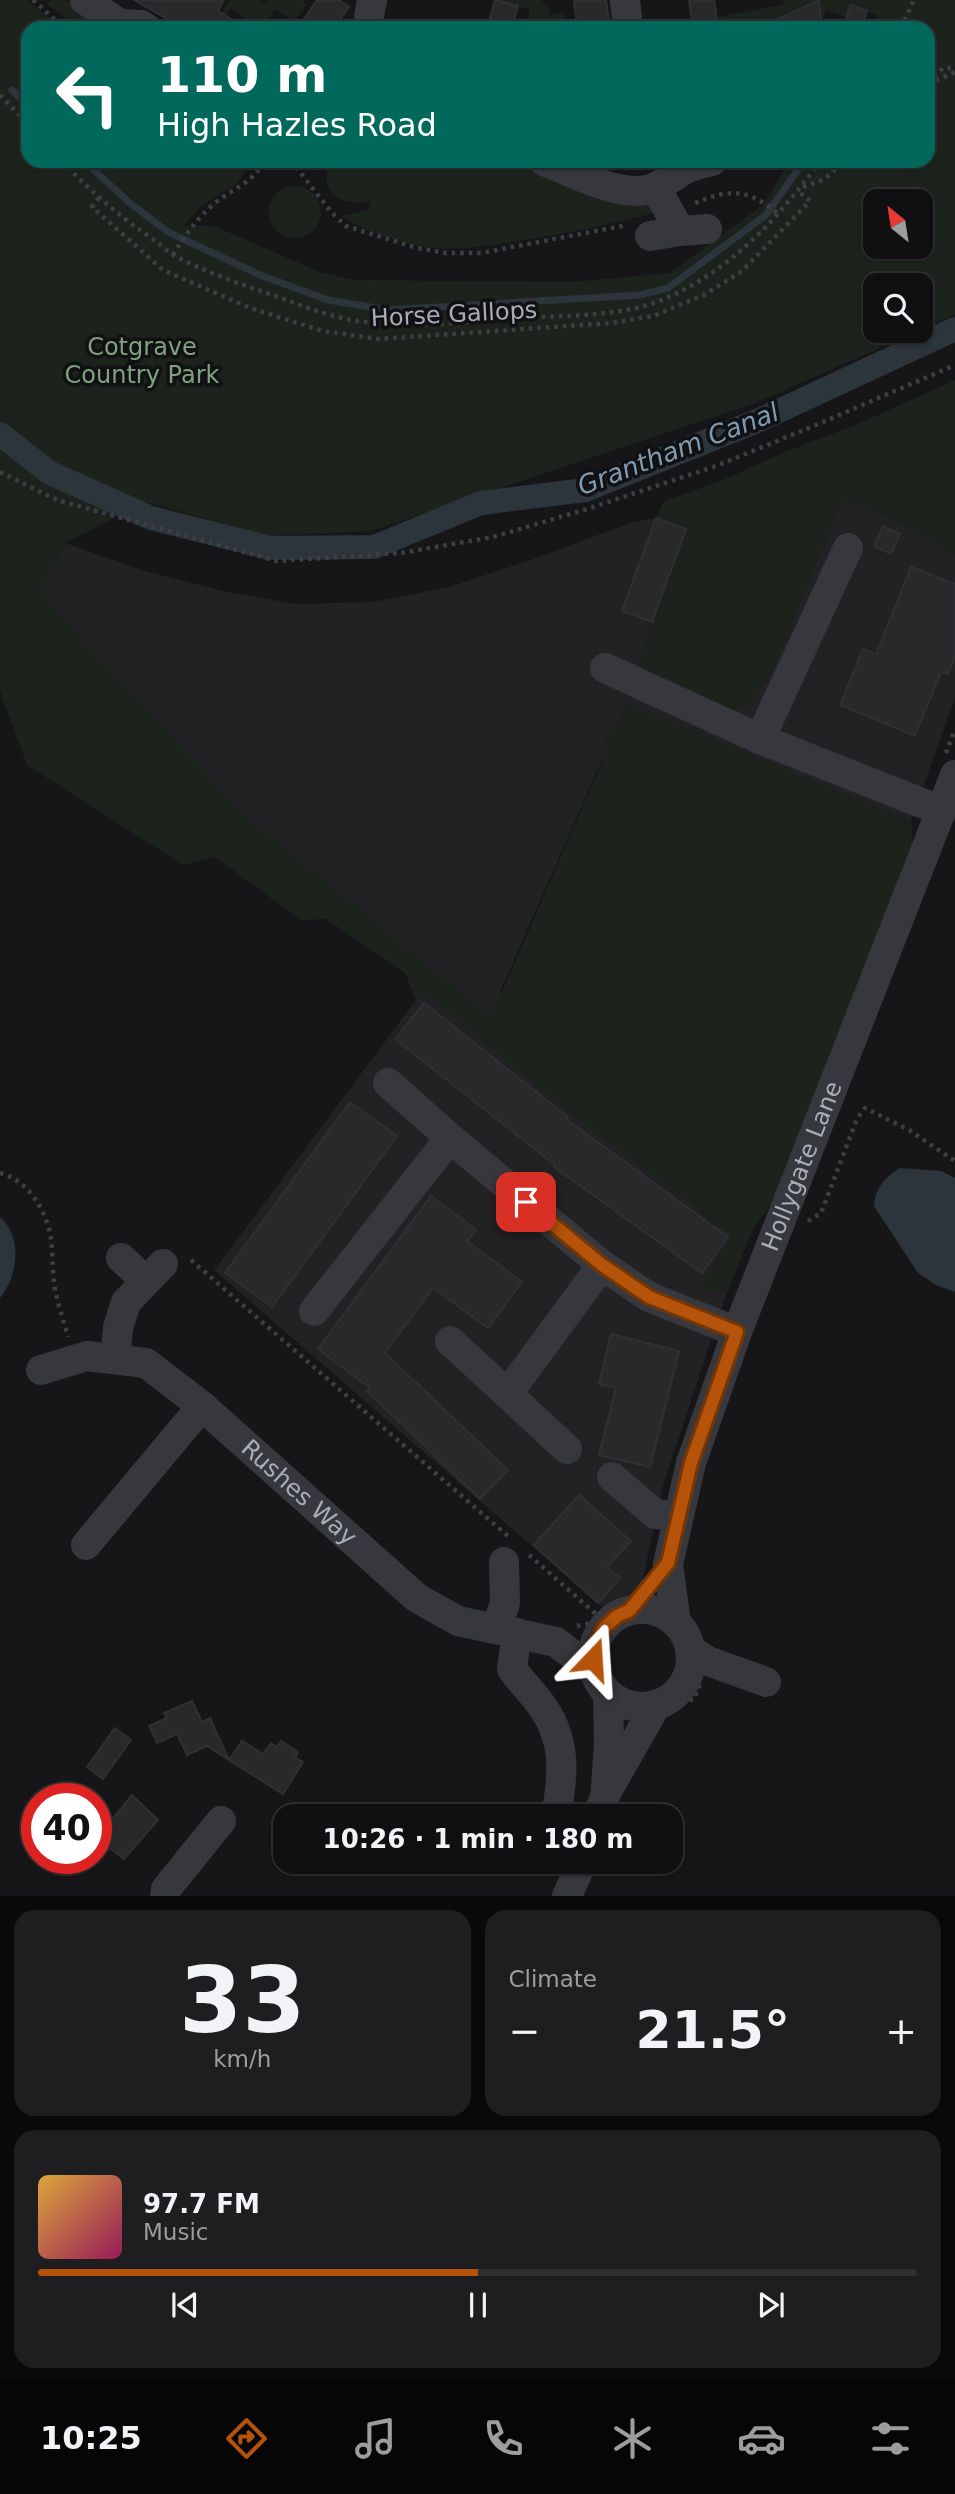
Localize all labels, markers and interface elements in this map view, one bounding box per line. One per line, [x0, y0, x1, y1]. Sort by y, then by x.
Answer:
text: 110 m [157, 47, 327, 104]
icon: left [42, 49, 133, 140]
text: High Hazles Road [157, 106, 437, 144]
north arrow [863, 189, 933, 259]
map controls [863, 189, 933, 343]
button: search [863, 273, 933, 343]
street label: Horse Gallops [370, 296, 538, 332]
park label: Cotgrave Country Park [65, 333, 220, 389]
water label: Grantham Canal [573, 397, 784, 501]
street label: Hollygate Lane [756, 1077, 848, 1255]
pin [496, 1172, 556, 1232]
icon: arrive [507, 1183, 545, 1221]
street label: Rushes Way [236, 1434, 362, 1551]
position arrow [556, 1622, 630, 1696]
speed limit sign: 40 [21, 1783, 112, 1874]
text: 10:26 · 1 min · 180 m [323, 1824, 633, 1854]
text: 33 [179, 1948, 306, 2053]
text: Climate [509, 1966, 597, 1992]
text: 21.5° [636, 2000, 790, 2060]
text: − [509, 2009, 540, 2053]
text: + [885, 2009, 917, 2053]
text: km/h [213, 2046, 271, 2072]
text: 97.7 FM [143, 2189, 260, 2219]
text: Music [143, 2219, 208, 2245]
icon: previous [166, 2286, 204, 2324]
icon: pause [459, 2286, 497, 2324]
icon: next [752, 2286, 790, 2324]
icon: directions [222, 2414, 271, 2463]
icon: music [351, 2414, 400, 2463]
icon: phone [479, 2414, 528, 2463]
icon: climate [608, 2414, 657, 2463]
icon: car [737, 2414, 786, 2463]
icon: filters [866, 2414, 915, 2463]
text: 10:25 [40, 2419, 142, 2457]

